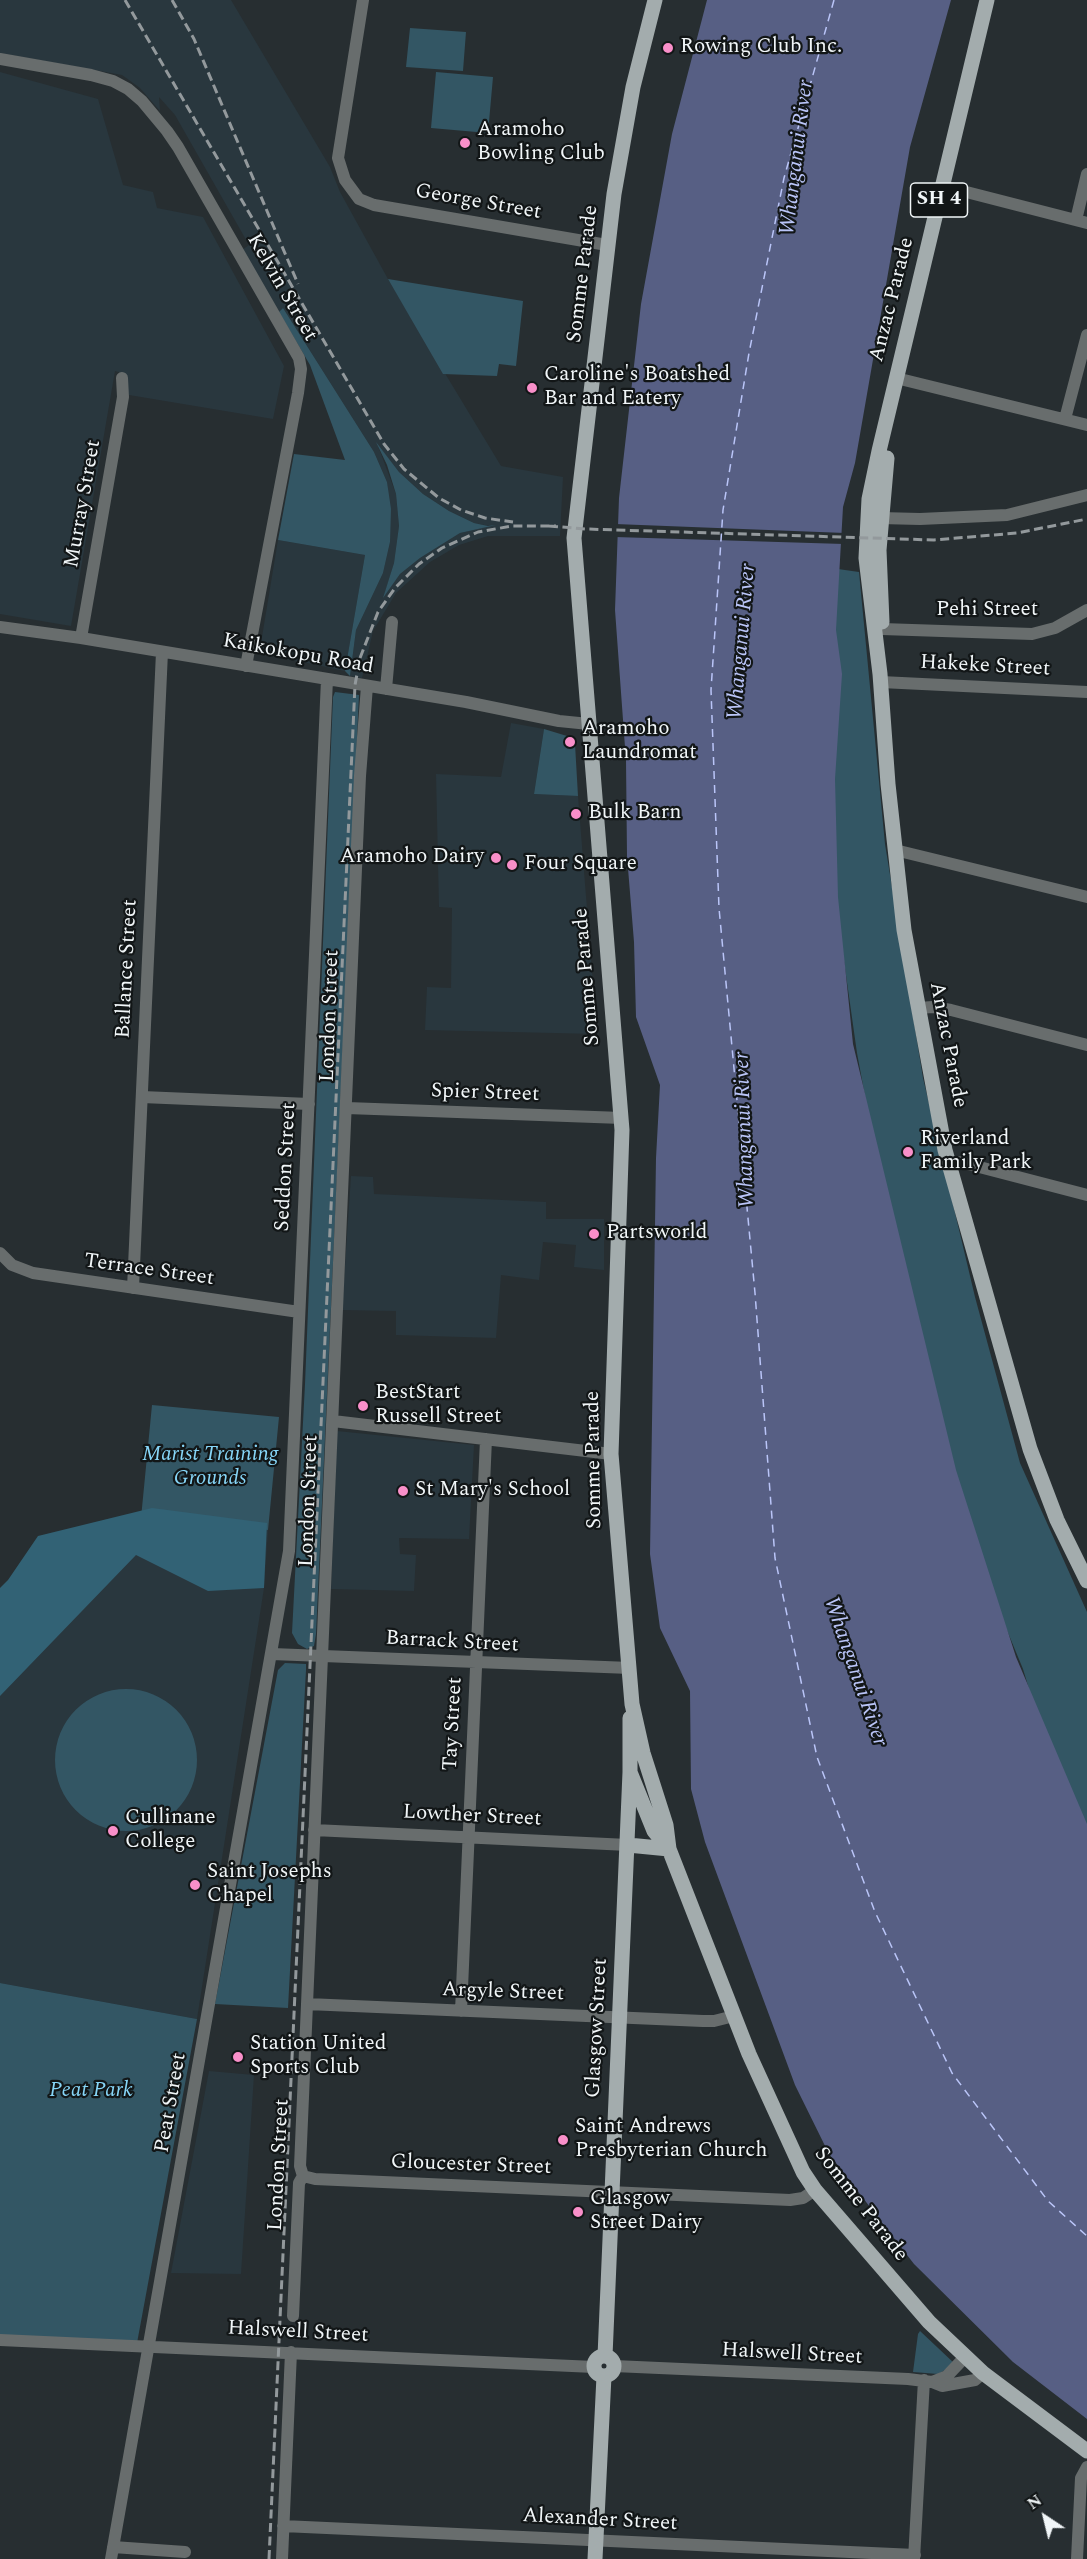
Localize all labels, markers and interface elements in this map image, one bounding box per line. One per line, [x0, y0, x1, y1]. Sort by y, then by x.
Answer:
place label: Rowing Club Inc. [680, 35, 842, 61]
marker: Rowing Club Inc. [661, 41, 675, 55]
water label: Whanganui River [775, 79, 821, 237]
place label: Aramoho Bowling Club [477, 118, 605, 168]
marker: Aramoho Bowling Club [458, 136, 472, 150]
street label: George Street [413, 180, 543, 226]
road number: SH 4 [910, 183, 968, 217]
street label: Somme Parade [563, 204, 605, 344]
street label: Kelvin Street [240, 230, 322, 346]
street label: Anzac Parade [865, 235, 921, 365]
place label: Caroline's Boatshed Bar and Eatery [544, 363, 730, 413]
marker: Caroline's Boatshed Bar and Eatery [525, 381, 539, 395]
street label: Murray Street [60, 438, 108, 570]
water label: Whanganui River [723, 563, 763, 721]
street label: Pehi Street [936, 598, 1038, 624]
street label: Kaikokopu Road [220, 629, 376, 681]
street label: Hakeke Street [919, 651, 1051, 683]
place label: Aramoho Laundromat [582, 717, 697, 767]
marker: Aramoho Laundromat [563, 735, 577, 749]
place label: Bulk Barn [588, 801, 681, 827]
marker: Bulk Barn [569, 807, 583, 821]
place label: Aramoho Dairy [340, 845, 484, 871]
marker: Aramoho Dairy [489, 851, 503, 865]
place label: Four Square [524, 852, 637, 878]
marker: Four Square [505, 858, 519, 872]
street label: Ballance Street [112, 899, 144, 1039]
street label: Somme Parade [569, 907, 607, 1047]
street label: London Street [316, 949, 346, 1083]
street label: Anzac Parade [922, 980, 972, 1110]
water label: Whanganui River [730, 1051, 762, 1209]
street label: Spier Street [430, 1080, 540, 1108]
street label: Seddon Street [271, 1102, 303, 1232]
place label: Riverland Family Park [920, 1127, 1032, 1177]
marker: Riverland Family Park [901, 1145, 915, 1159]
place label: Partsworld [606, 1221, 707, 1247]
marker: Partsworld [587, 1227, 601, 1241]
street label: Terrace Street [82, 1249, 216, 1293]
place label: BestStart Russell Street [375, 1381, 501, 1431]
street label: Somme Parade [581, 1391, 609, 1529]
marker: BestStart Russell Street [356, 1399, 370, 1413]
street label: London Street [295, 1434, 325, 1568]
park label: Marist Training Grounds [142, 1443, 278, 1493]
place label: St Mary's School [415, 1478, 570, 1504]
marker: St Mary's School [396, 1484, 410, 1498]
water label: Whanganui River [816, 1594, 892, 1750]
street label: Barrack Street [385, 1627, 519, 1659]
street label: Tay Street [439, 1676, 469, 1772]
street label: Lowther Street [402, 1801, 542, 1833]
place label: Cullinane College [125, 1806, 216, 1856]
marker: Cullinane College [106, 1824, 120, 1838]
place label: Saint Josephs Chapel [207, 1860, 332, 1910]
marker: Saint Josephs Chapel [188, 1878, 202, 1892]
street label: Glasgow Street [582, 1957, 614, 2099]
street label: Argyle Street [441, 1978, 565, 2008]
place label: Station United Sports Club [250, 2032, 386, 2082]
marker: Station United Sports Club [231, 2050, 245, 2064]
street label: Peat Street [151, 2051, 193, 2155]
park label: Peat Park [49, 2079, 133, 2105]
street label: London Street [264, 2098, 296, 2232]
place label: Saint Andrews Presbyterian Church [575, 2115, 768, 2165]
marker: Saint Andrews Presbyterian Church [556, 2133, 570, 2147]
street label: Somme Parade [807, 2143, 913, 2267]
street label: Gloucester Street [390, 2151, 552, 2181]
place label: Glasgow Street Dairy [590, 2187, 702, 2237]
marker: Glasgow Street Dairy [571, 2205, 585, 2219]
street label: Halswell Street [227, 2317, 369, 2349]
street label: Halswell Street [721, 2339, 863, 2371]
north arrow [1015, 2487, 1075, 2547]
text: N [1022, 2489, 1047, 2516]
street label: Alexander Street [522, 2504, 678, 2538]

